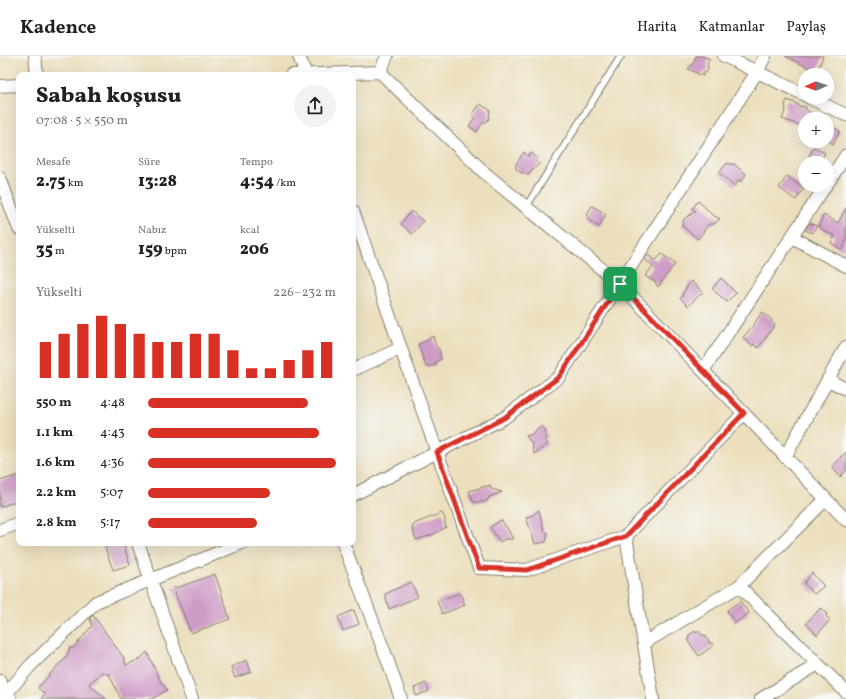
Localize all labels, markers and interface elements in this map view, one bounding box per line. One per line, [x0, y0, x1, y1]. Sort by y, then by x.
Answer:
text: Kadence [20, 15, 96, 41]
text: Harita [637, 18, 677, 37]
text: Katmanlar [699, 18, 765, 37]
text: Paylaş [787, 18, 826, 37]
north arrow [798, 68, 834, 104]
map controls [798, 68, 834, 192]
text: Sabah koşusu [36, 81, 181, 112]
button: share [294, 85, 336, 127]
text: 07:08 · 5 × 550 m [36, 112, 128, 130]
button: + [798, 112, 834, 148]
text: Mesafe [36, 155, 70, 170]
text: Süre [138, 155, 160, 170]
text: Tempo [240, 155, 273, 170]
button: − [798, 156, 834, 192]
text: 2.75 [36, 170, 66, 193]
text: 13:28 [138, 170, 177, 193]
text: 4:54 [240, 170, 274, 193]
text: km [66, 176, 83, 191]
text: /km [274, 176, 296, 191]
text: Yükselti [36, 223, 75, 238]
text: Nabız [138, 223, 166, 238]
text: kcal [240, 223, 260, 238]
text: 35 [36, 238, 53, 261]
text: 159 [138, 238, 163, 261]
text: 206 [240, 238, 269, 261]
text: m [53, 244, 65, 259]
text: bpm [163, 244, 187, 259]
pin [603, 267, 637, 301]
icon: arrive [609, 273, 631, 295]
text: Yükselti [36, 284, 82, 302]
text: 226–232 m [273, 284, 336, 302]
text: 550 m [36, 394, 72, 412]
text: 4:48 [100, 394, 125, 412]
text: 1.1 km [36, 424, 73, 442]
text: 4:43 [100, 424, 125, 442]
text: 1.6 km [36, 454, 75, 472]
text: 4:36 [100, 454, 124, 472]
text: 2.2 km [36, 484, 76, 502]
text: 5:07 [100, 484, 123, 502]
text: 2.8 km [36, 514, 77, 532]
text: 5:17 [100, 514, 121, 532]

